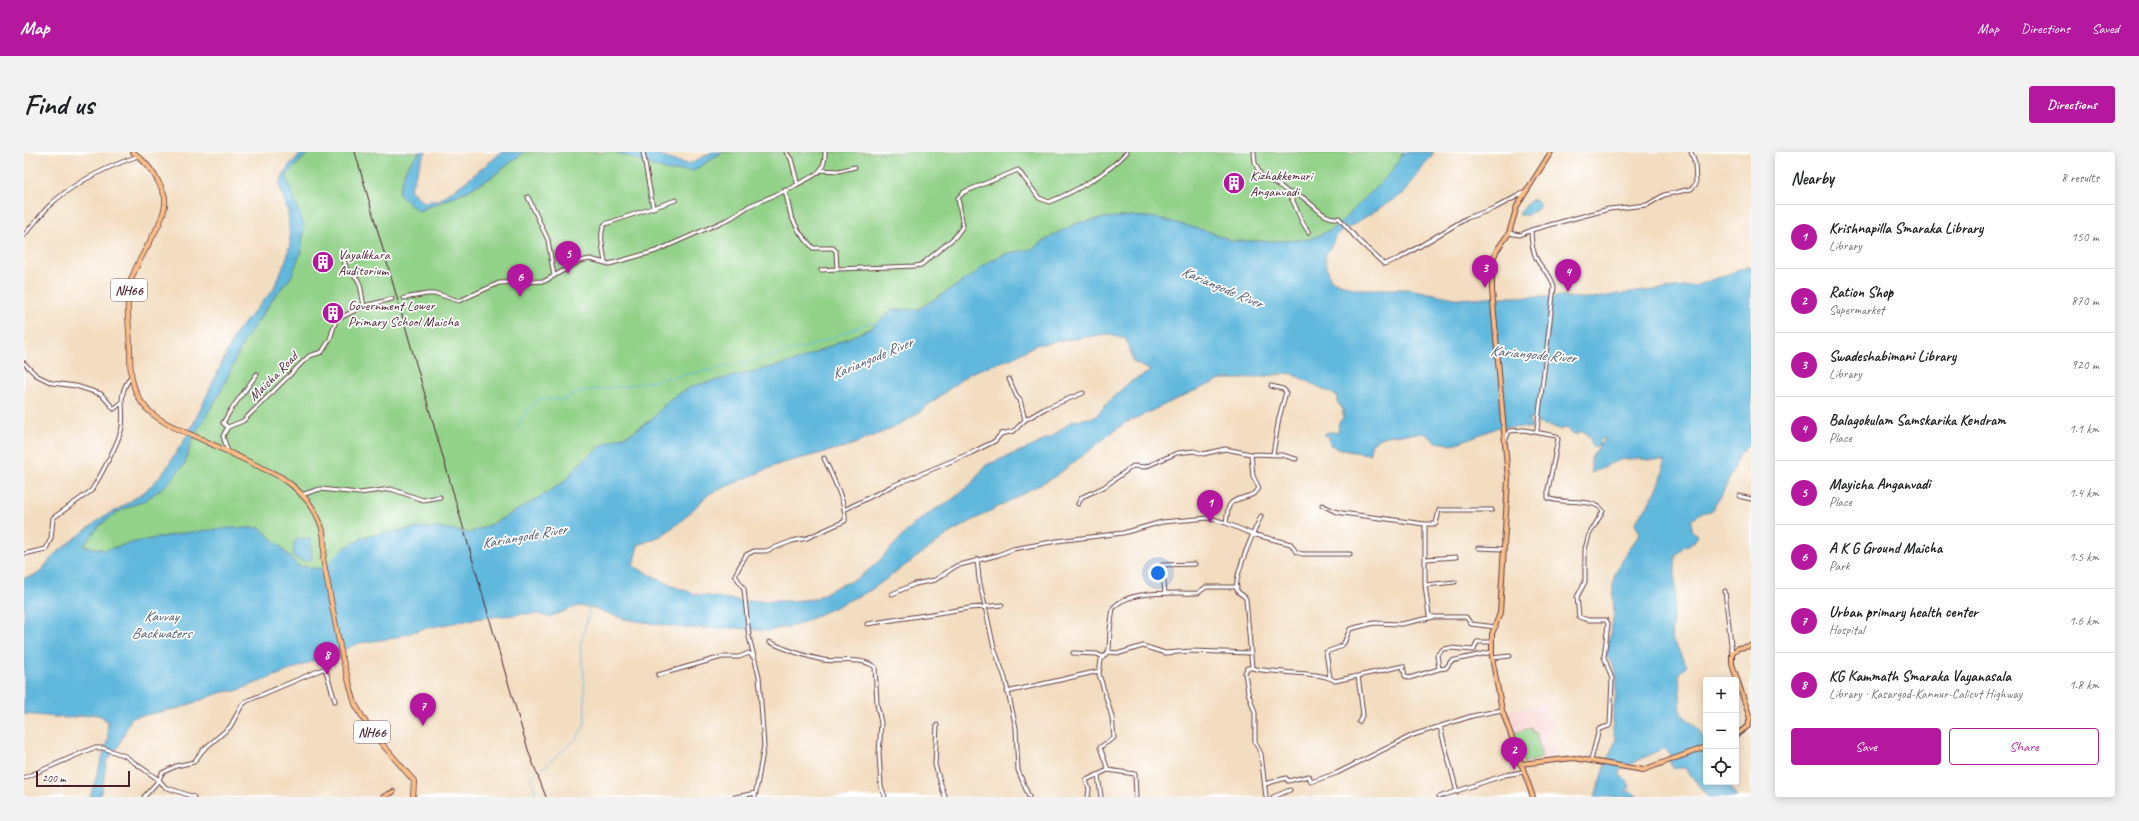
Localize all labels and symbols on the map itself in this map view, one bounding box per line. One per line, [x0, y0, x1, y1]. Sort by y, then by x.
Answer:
place label: Kizhakkemuri Anganvadi [1250, 167, 1315, 200]
building icon: Kizhakkemuri Anganvadi [1221, 170, 1247, 196]
pin: 5 [555, 241, 581, 274]
place label: Vayalkkara Auditorium [338, 246, 391, 279]
building icon: Vayalkkara Auditorium [310, 249, 336, 275]
pin: 3 [1472, 255, 1498, 288]
pin: 4 [1555, 259, 1581, 292]
water label: Kariangode River [1179, 262, 1267, 314]
pin: 6 [507, 264, 533, 297]
road number: NH66 [111, 279, 147, 301]
place label: Government Lower Primary School Maicha [348, 297, 460, 330]
building icon: Government Lower Primary School Maicha [320, 300, 346, 326]
water label: Kariangode River [829, 332, 918, 384]
water label: Kariangode River [1489, 341, 1579, 368]
street label: Maicha Road [245, 346, 303, 405]
pin: 1 [1197, 490, 1223, 523]
water label: Kariangode River [480, 519, 570, 553]
your location [1148, 563, 1168, 583]
water label: Kavvay Backwaters [131, 607, 194, 643]
pin: 8 [314, 642, 340, 675]
pin: 7 [410, 693, 436, 726]
road number: NH66 [354, 721, 390, 743]
pin: 2 [1501, 737, 1527, 770]
scale bar [36, 769, 130, 788]

